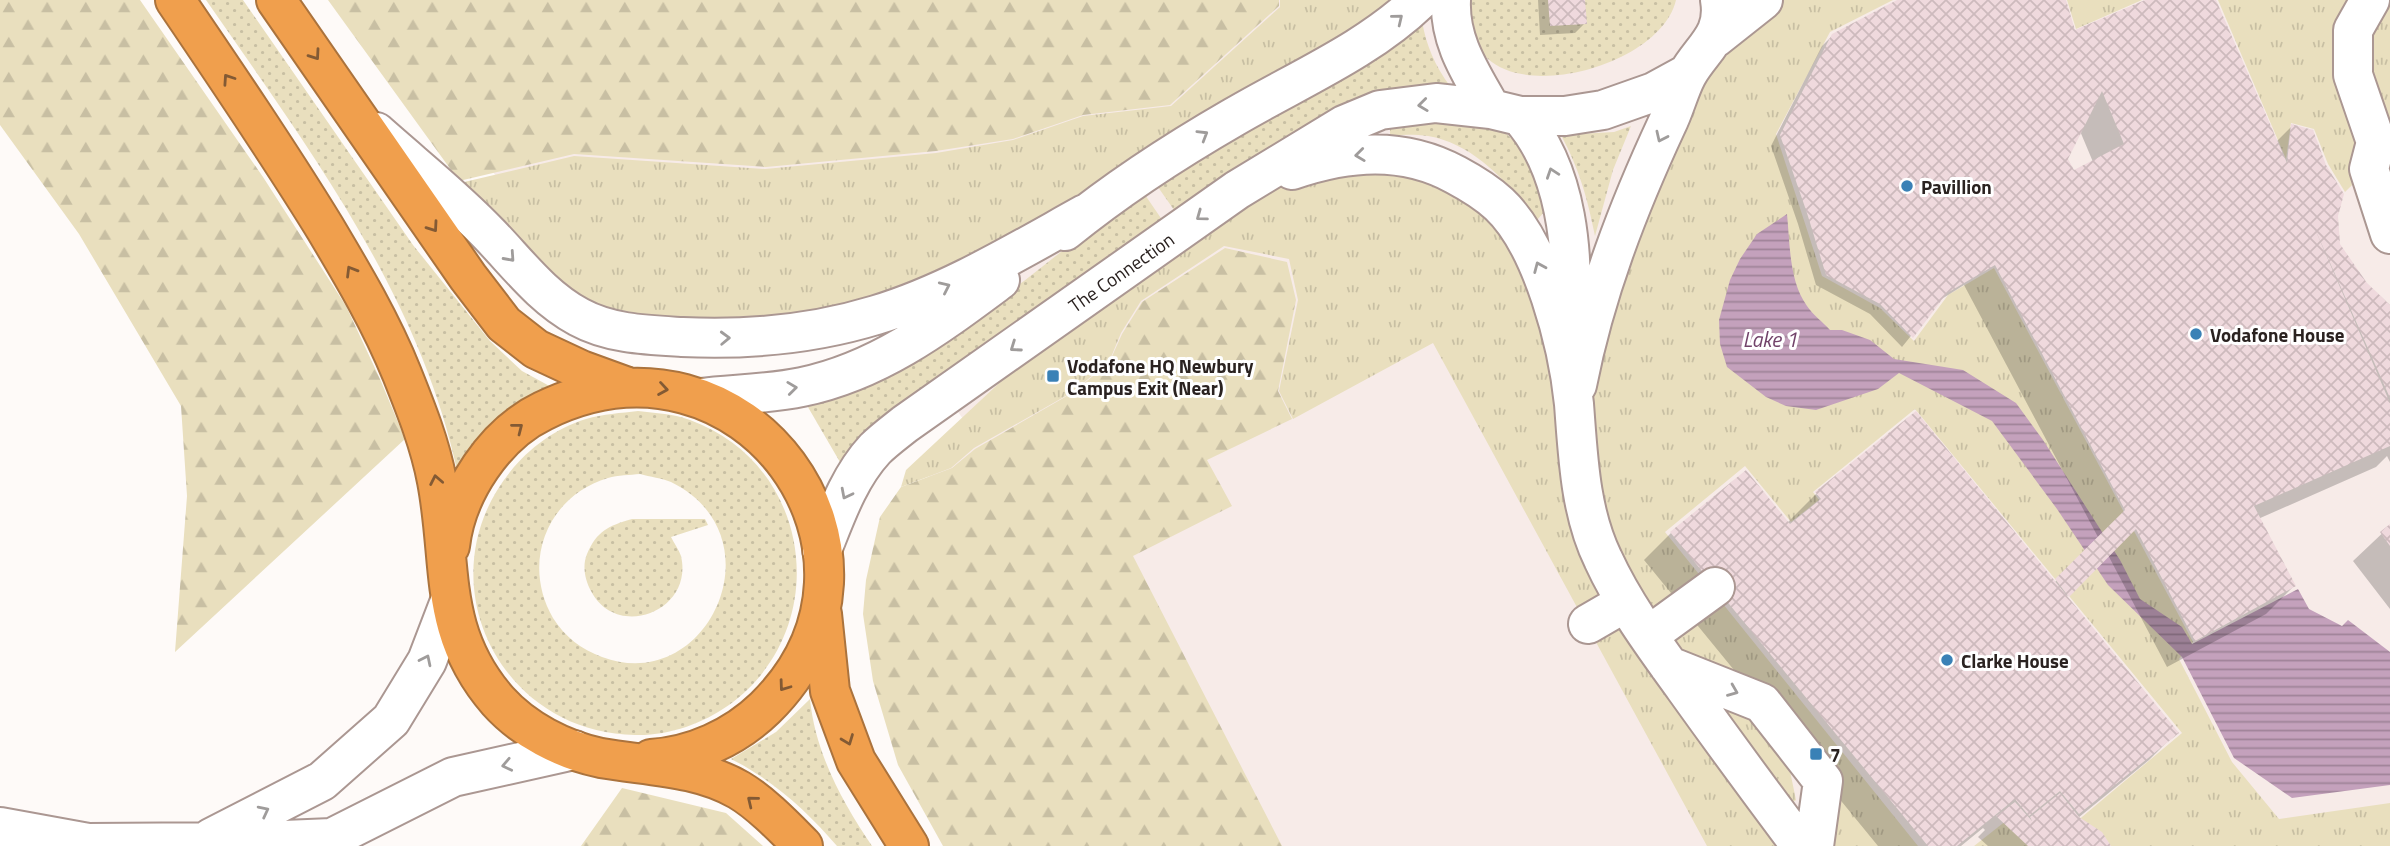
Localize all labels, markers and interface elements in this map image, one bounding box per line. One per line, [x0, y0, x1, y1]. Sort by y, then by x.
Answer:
one-way arrow [1391, 15, 1403, 28]
one-way arrow [307, 47, 319, 60]
one-way arrow [224, 74, 236, 87]
one-way arrow [1417, 97, 1429, 112]
one-way arrow [1655, 130, 1669, 142]
one-way arrow [1195, 131, 1208, 144]
one-way arrow [1354, 148, 1366, 163]
one-way arrow [1546, 168, 1560, 180]
place label: Pavillion [1921, 172, 1992, 201]
marker: Pavillion [1899, 178, 1915, 194]
one-way arrow [1196, 207, 1209, 220]
one-way arrow [425, 219, 437, 232]
street label: The Connection [1062, 225, 1180, 319]
one-way arrow [502, 249, 514, 262]
one-way arrow [1533, 262, 1547, 274]
one-way arrow [346, 265, 359, 278]
one-way arrow [938, 281, 950, 295]
place label: Vodafone House [2210, 320, 2345, 349]
water label: Lake 1 [1743, 323, 1797, 355]
marker: Vodafone House [2188, 326, 2204, 342]
one-way arrow [720, 330, 731, 345]
one-way arrow [1010, 339, 1023, 351]
place label: Vodafone HQ Newbury Campus Exit (Near) [1067, 351, 1254, 402]
marker: Vodafone HQ Newbury Campus Exit (Near) [1045, 368, 1061, 384]
one-way arrow [786, 380, 798, 395]
one-way arrow [657, 381, 669, 396]
one-way arrow [510, 424, 523, 436]
one-way arrow [429, 474, 444, 486]
one-way arrow [840, 487, 854, 499]
place label: Clarke House [1961, 646, 2069, 675]
marker: Clarke House [1939, 652, 1955, 668]
one-way arrow [418, 655, 432, 667]
one-way arrow [780, 678, 792, 691]
one-way arrow [1726, 683, 1738, 697]
one-way arrow [840, 733, 854, 745]
place label: 7 [1830, 740, 1841, 769]
marker: 7 [1808, 746, 1824, 762]
one-way arrow [501, 756, 513, 771]
one-way arrow [748, 797, 761, 809]
one-way arrow [257, 805, 269, 819]

